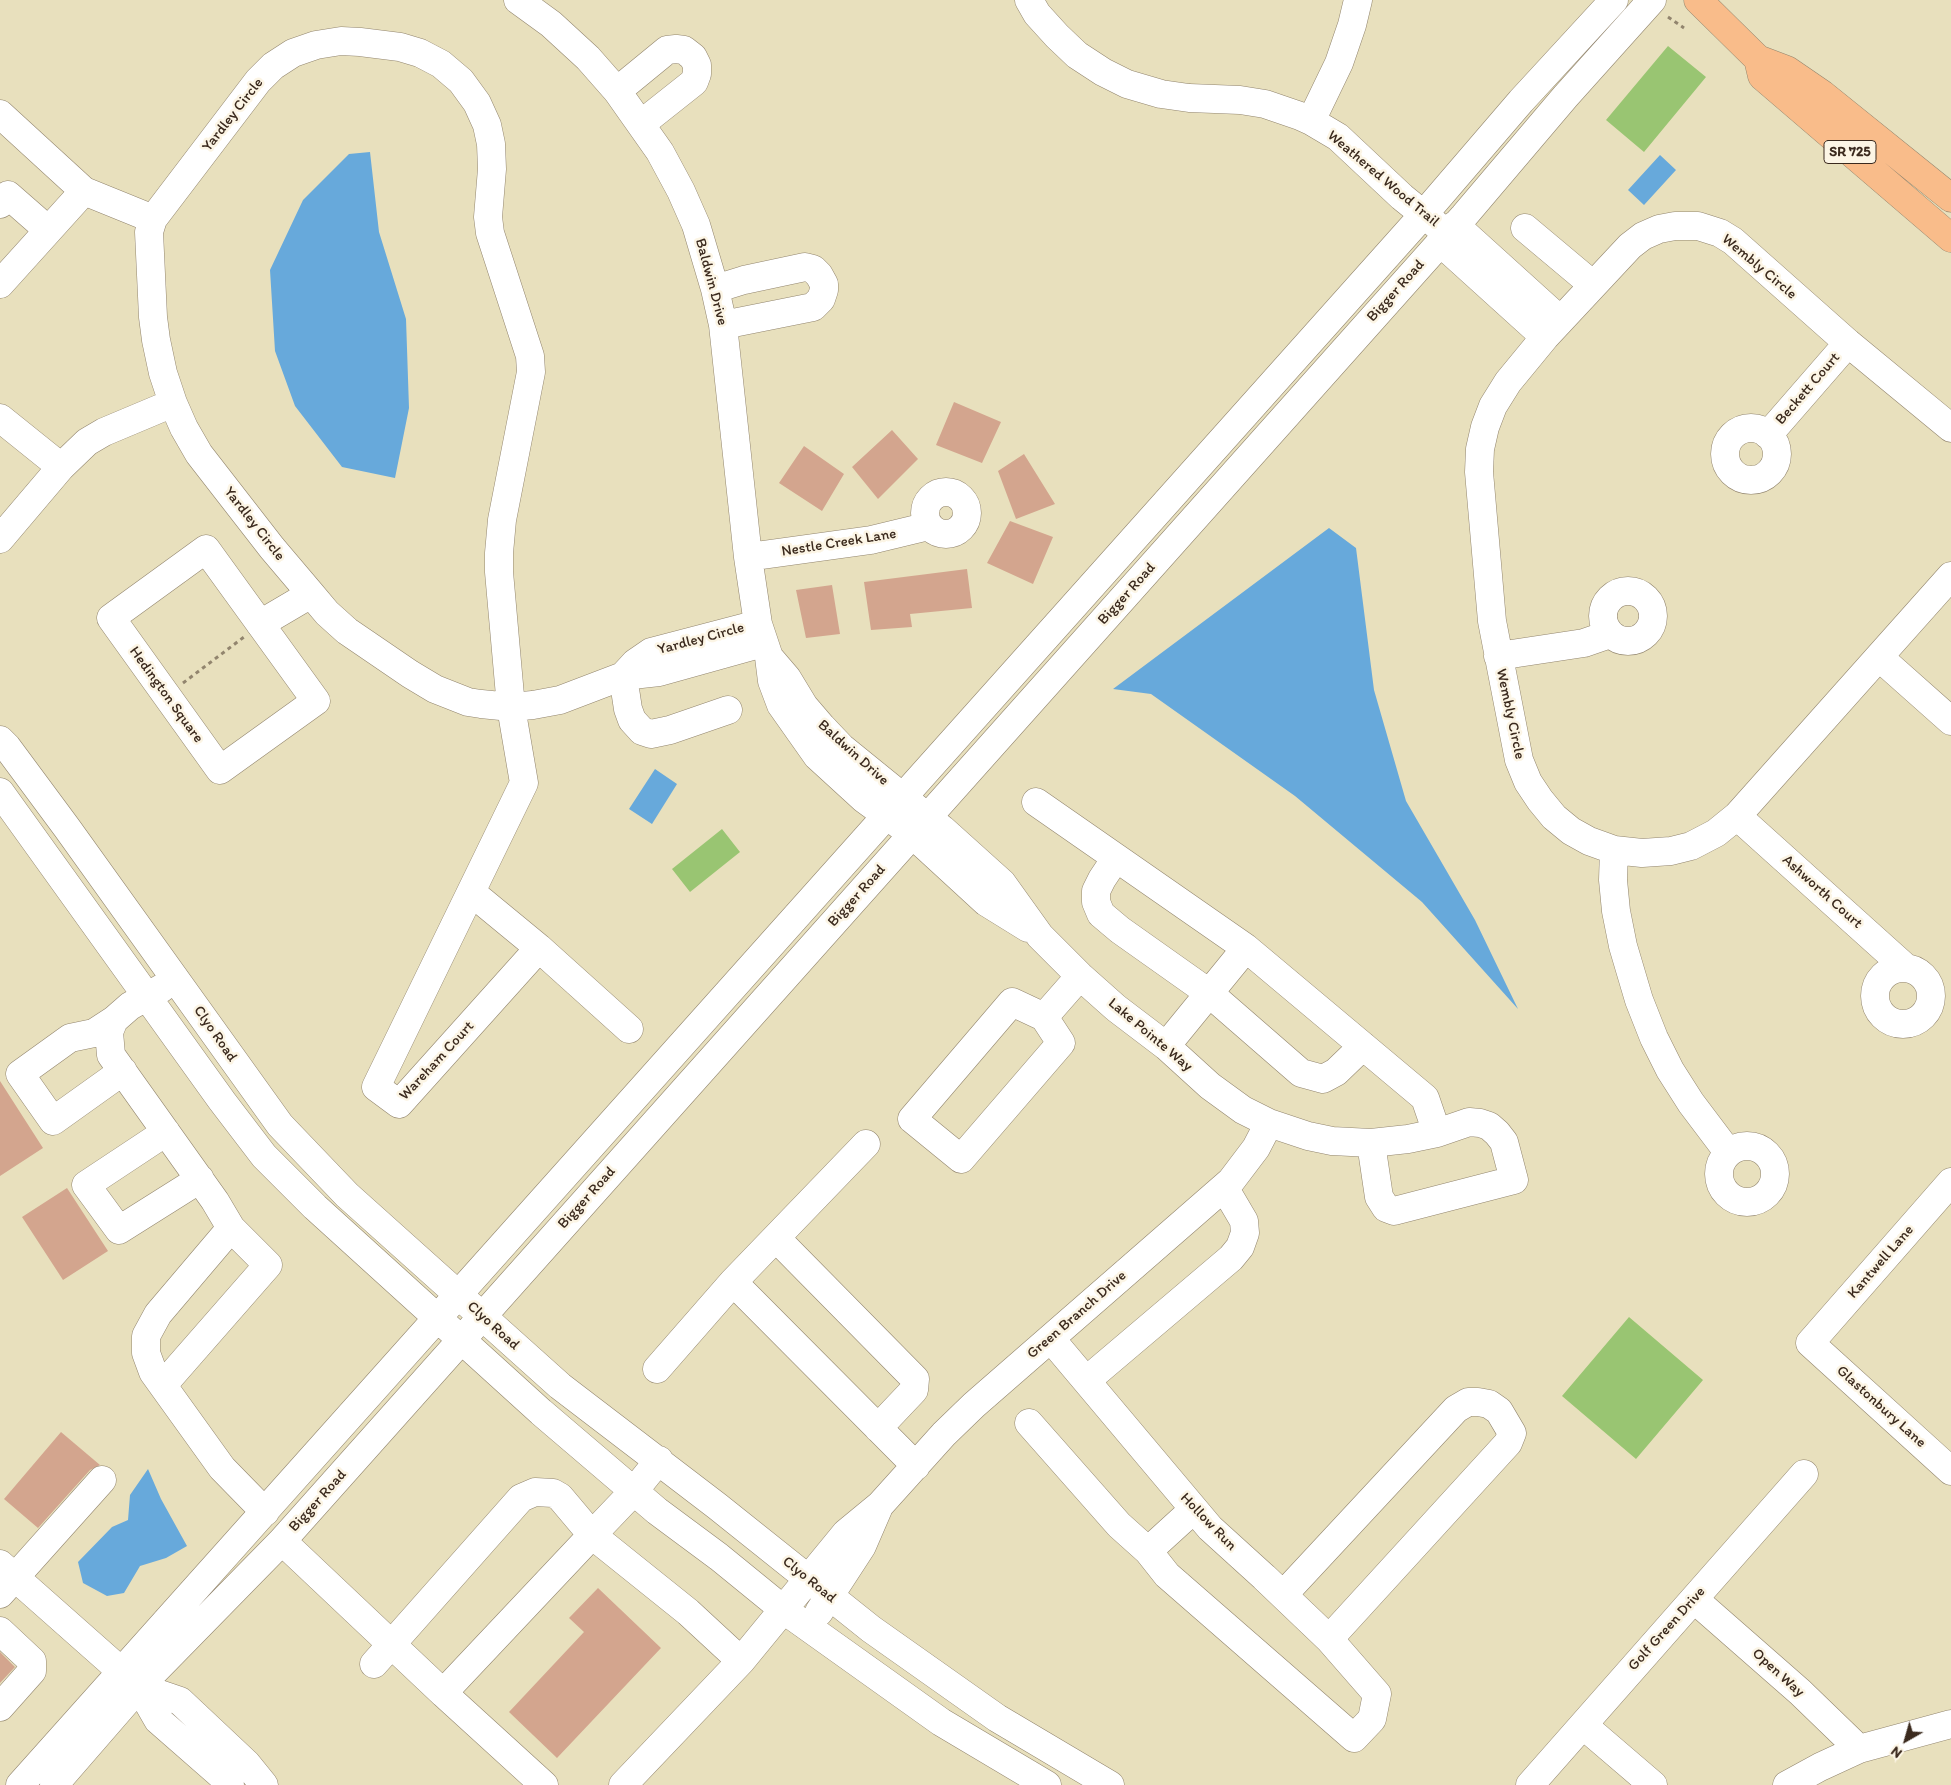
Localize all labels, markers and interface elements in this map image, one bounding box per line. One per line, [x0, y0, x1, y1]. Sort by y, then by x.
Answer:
street label: Yardley Circle [199, 75, 267, 155]
street label: Weathered Wood Trail [1323, 127, 1443, 231]
road number: SR 725 [1824, 140, 1876, 163]
street label: Wembly Circle [1718, 230, 1800, 304]
street label: Baldwin Drive [691, 236, 731, 328]
street label: Bigger Road [1363, 256, 1429, 326]
street label: Beckett Court [1772, 349, 1844, 429]
street label: Yardley Circle [220, 484, 288, 564]
street label: Nestle Creek Lane [780, 525, 898, 561]
street label: Bigger Road [1094, 559, 1160, 629]
street label: Yardley Circle [656, 619, 746, 659]
street label: Hedington Square [125, 643, 207, 747]
street label: Wembly Circle [1492, 667, 1528, 761]
street label: Baldwin Drive [814, 716, 892, 790]
street label: Ashworth Court [1778, 851, 1866, 933]
street label: Bigger Road [824, 861, 890, 931]
street label: Lake Pointe Way [1104, 994, 1196, 1076]
street label: Clyo Road [189, 1003, 241, 1065]
street label: Wareham Court [396, 1018, 478, 1104]
street label: Bigger Road [554, 1163, 620, 1233]
street label: Kantwell Lane [1844, 1221, 1918, 1303]
street label: Green Branch Drive [1024, 1267, 1130, 1363]
street label: Clyo Road [463, 1298, 523, 1354]
street label: Glastonbury Lane [1833, 1362, 1929, 1452]
street label: Bigger Road [285, 1466, 351, 1536]
street label: Hollow Run [1176, 1489, 1240, 1555]
street label: Clyo Road [778, 1553, 840, 1607]
street label: Golf Green Drive [1624, 1583, 1710, 1675]
street label: Open Way [1748, 1645, 1808, 1701]
north arrow [1881, 1715, 1931, 1765]
text: N [1888, 1743, 1905, 1762]

